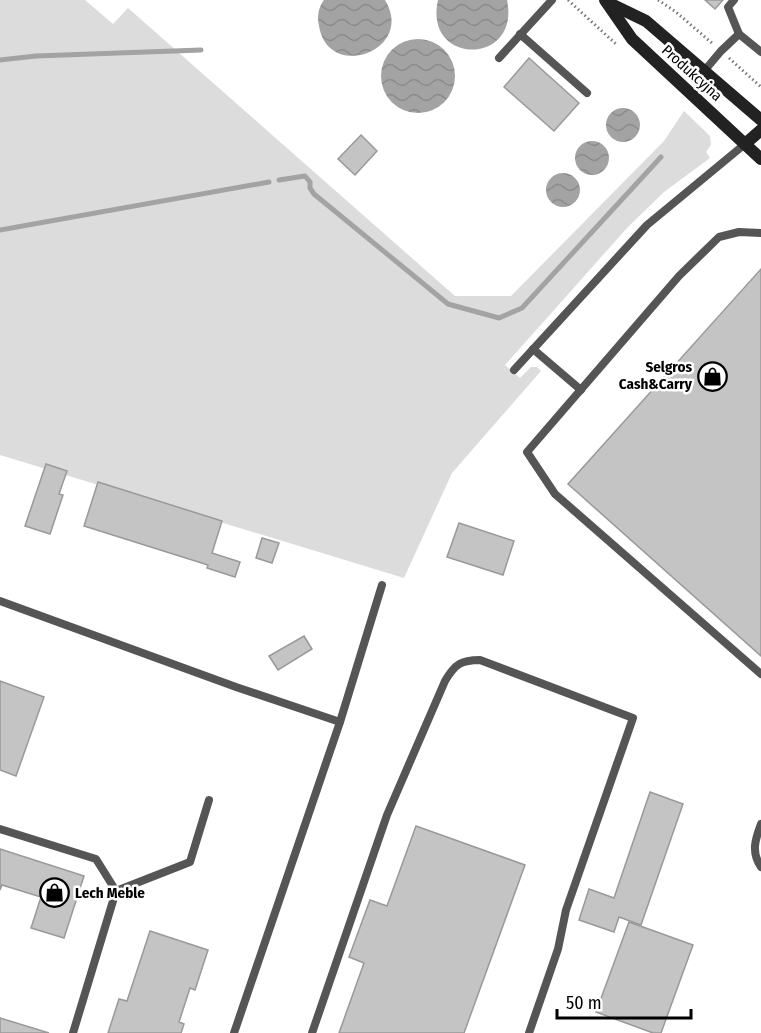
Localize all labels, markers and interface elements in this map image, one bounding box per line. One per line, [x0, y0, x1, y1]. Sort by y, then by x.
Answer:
street label: Produkcyjna [658, 41, 726, 105]
place label: Selgros Cash&Carry [619, 358, 693, 393]
shop icon: Selgros Cash&Carry [697, 360, 729, 392]
shop icon: Lech Meble [38, 877, 70, 909]
place label: Lech Meble [75, 884, 145, 902]
scale bar [557, 982, 690, 1020]
text: 50 m [566, 992, 602, 1014]

